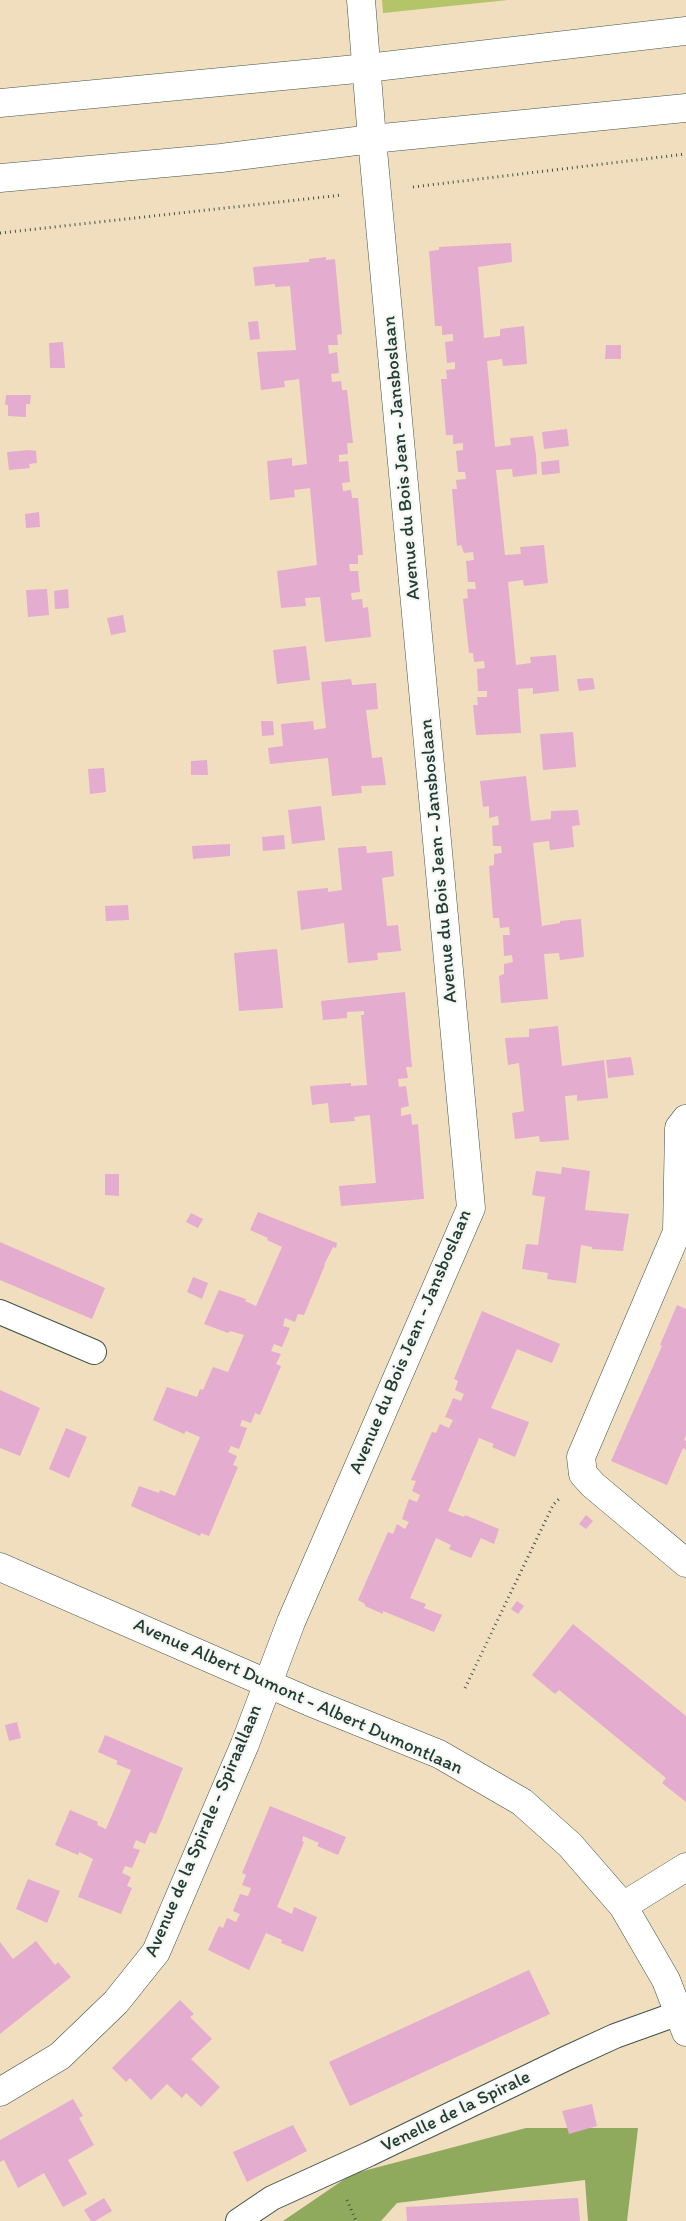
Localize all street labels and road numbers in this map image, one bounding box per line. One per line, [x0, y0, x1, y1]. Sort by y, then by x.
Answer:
street label: Avenue du Bois Jean - Jansboslaan [378, 315, 426, 601]
street label: Avenue du Bois Jean - Jansboslaan [415, 718, 463, 1004]
street label: Avenue du Bois Jean - Jansboslaan [345, 1206, 477, 1478]
street label: Avenue Albert Dumont - Albert Dumontlaan [130, 1614, 466, 1780]
street label: Avenue de la Spirale - Spiraallaan [140, 1701, 268, 1961]
street label: Venelle de la Spirale [378, 2066, 534, 2158]

